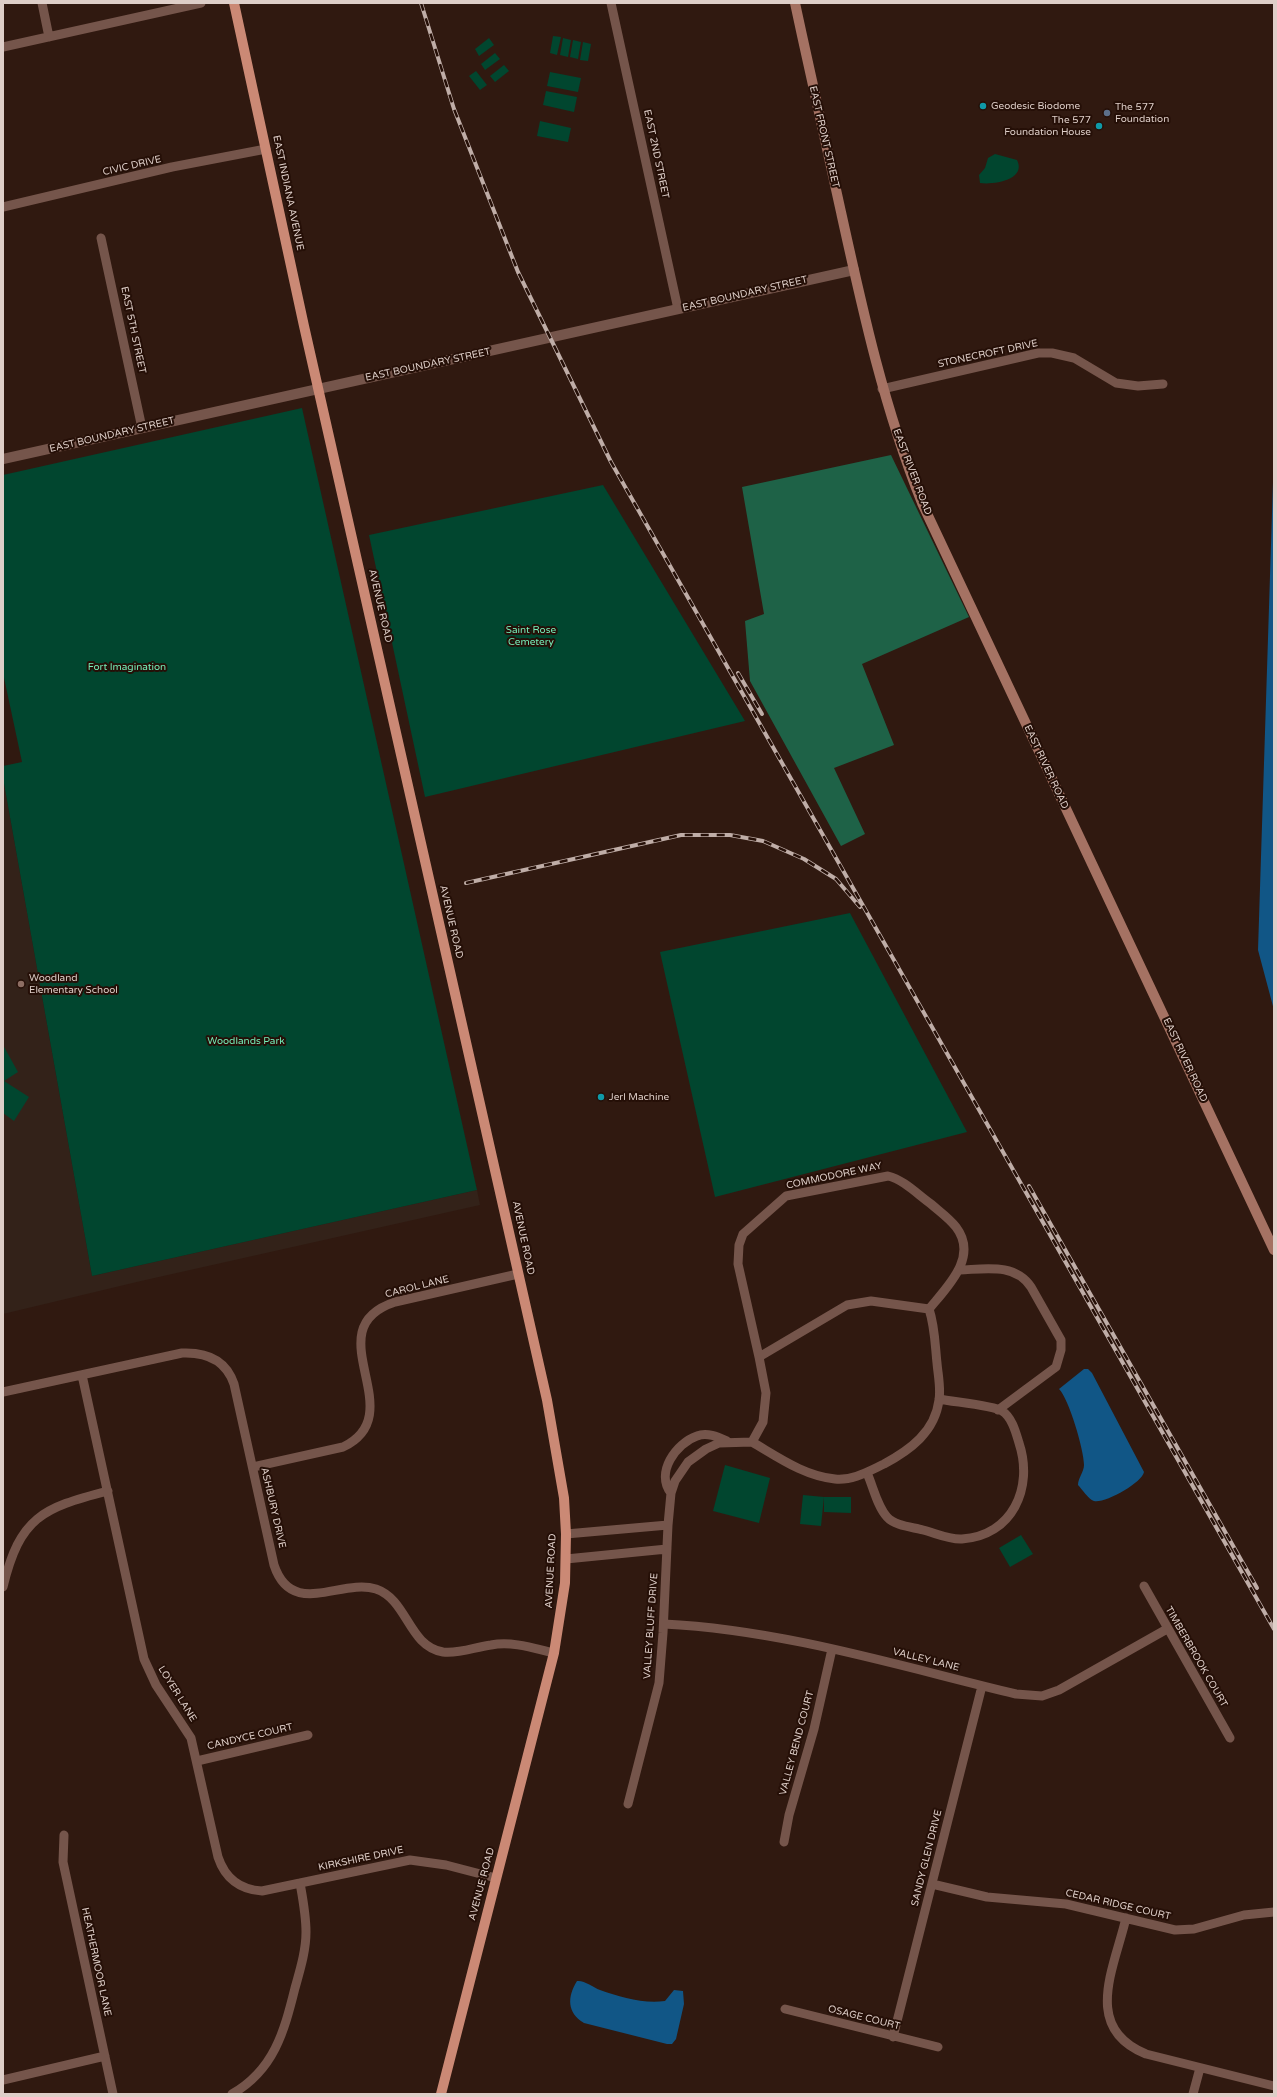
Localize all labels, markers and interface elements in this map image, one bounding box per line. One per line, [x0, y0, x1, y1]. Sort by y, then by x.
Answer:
street label: EAST FRONT STREET [806, 85, 842, 189]
place label: Geodesic Biodome [991, 100, 1080, 112]
marker: Geodesic Biodome [978, 101, 988, 111]
place label: The 577 Foundation [1115, 101, 1169, 124]
street label: EAST 2ND STREET [641, 108, 671, 200]
marker: The 577 Foundation [1102, 108, 1112, 118]
place label: The 577 Foundation House [1004, 114, 1091, 138]
marker: The 577 Foundation House [1094, 121, 1104, 131]
street label: EAST INDIANA AVENUE [270, 134, 306, 252]
street label: CIVIC DRIVE [101, 153, 163, 179]
street label: EAST BOUNDARY STREET [681, 274, 809, 314]
street label: EAST 5TH STREET [118, 285, 148, 375]
street label: STONECROFT DRIVE [937, 338, 1039, 370]
street label: EAST BOUNDARY STREET [364, 346, 492, 384]
street label: EAST BOUNDARY STREET [48, 415, 176, 455]
street label: EAST RIVER ROAD [890, 427, 934, 517]
street label: AVENUE ROAD [366, 568, 394, 644]
park label: Saint Rose Cemetery [506, 624, 556, 648]
park label: Fort Imagination [88, 661, 166, 673]
street label: EAST RIVER ROAD [1021, 723, 1071, 811]
street label: AVENUE ROAD [437, 884, 465, 960]
place label: Woodland Elementary School [29, 972, 118, 996]
marker: Woodland Elementary School [16, 979, 26, 989]
street label: EAST RIVER ROAD [1160, 1016, 1210, 1104]
park label: Woodlands Park [207, 1035, 285, 1047]
place label: Jerl Machine [609, 1091, 669, 1103]
marker: Jerl Machine [596, 1092, 606, 1102]
street label: COMMODORE WAY [785, 1160, 883, 1192]
street label: AVENUE ROAD [509, 1200, 537, 1276]
street label: CAROL LANE [384, 1273, 450, 1301]
street label: ASHBURY DRIVE [258, 1466, 288, 1550]
street label: AVENUE ROAD [543, 1533, 559, 1609]
street label: VALLEY BLUFF DRIVE [641, 1572, 661, 1680]
street label: TIMBERBROOK COURT [1162, 1605, 1230, 1709]
street label: VALLEY LANE [891, 1646, 961, 1674]
street label: LOYER LANE [155, 1664, 199, 1724]
street label: VALLEY BEND COURT [777, 1689, 817, 1797]
street label: CANDYCE COURT [206, 1721, 294, 1753]
street label: SANDY GLEN DRIVE [909, 1809, 945, 1907]
street label: KIRKSHIRE DRIVE [317, 1844, 405, 1874]
street label: AVENUE ROAD [467, 1846, 497, 1922]
street label: CEDAR RIDGE COURT [1064, 1887, 1172, 1923]
street label: HEATHERMOOR LANE [79, 1906, 113, 2018]
street label: OSAGE COURT [827, 2003, 901, 2033]

